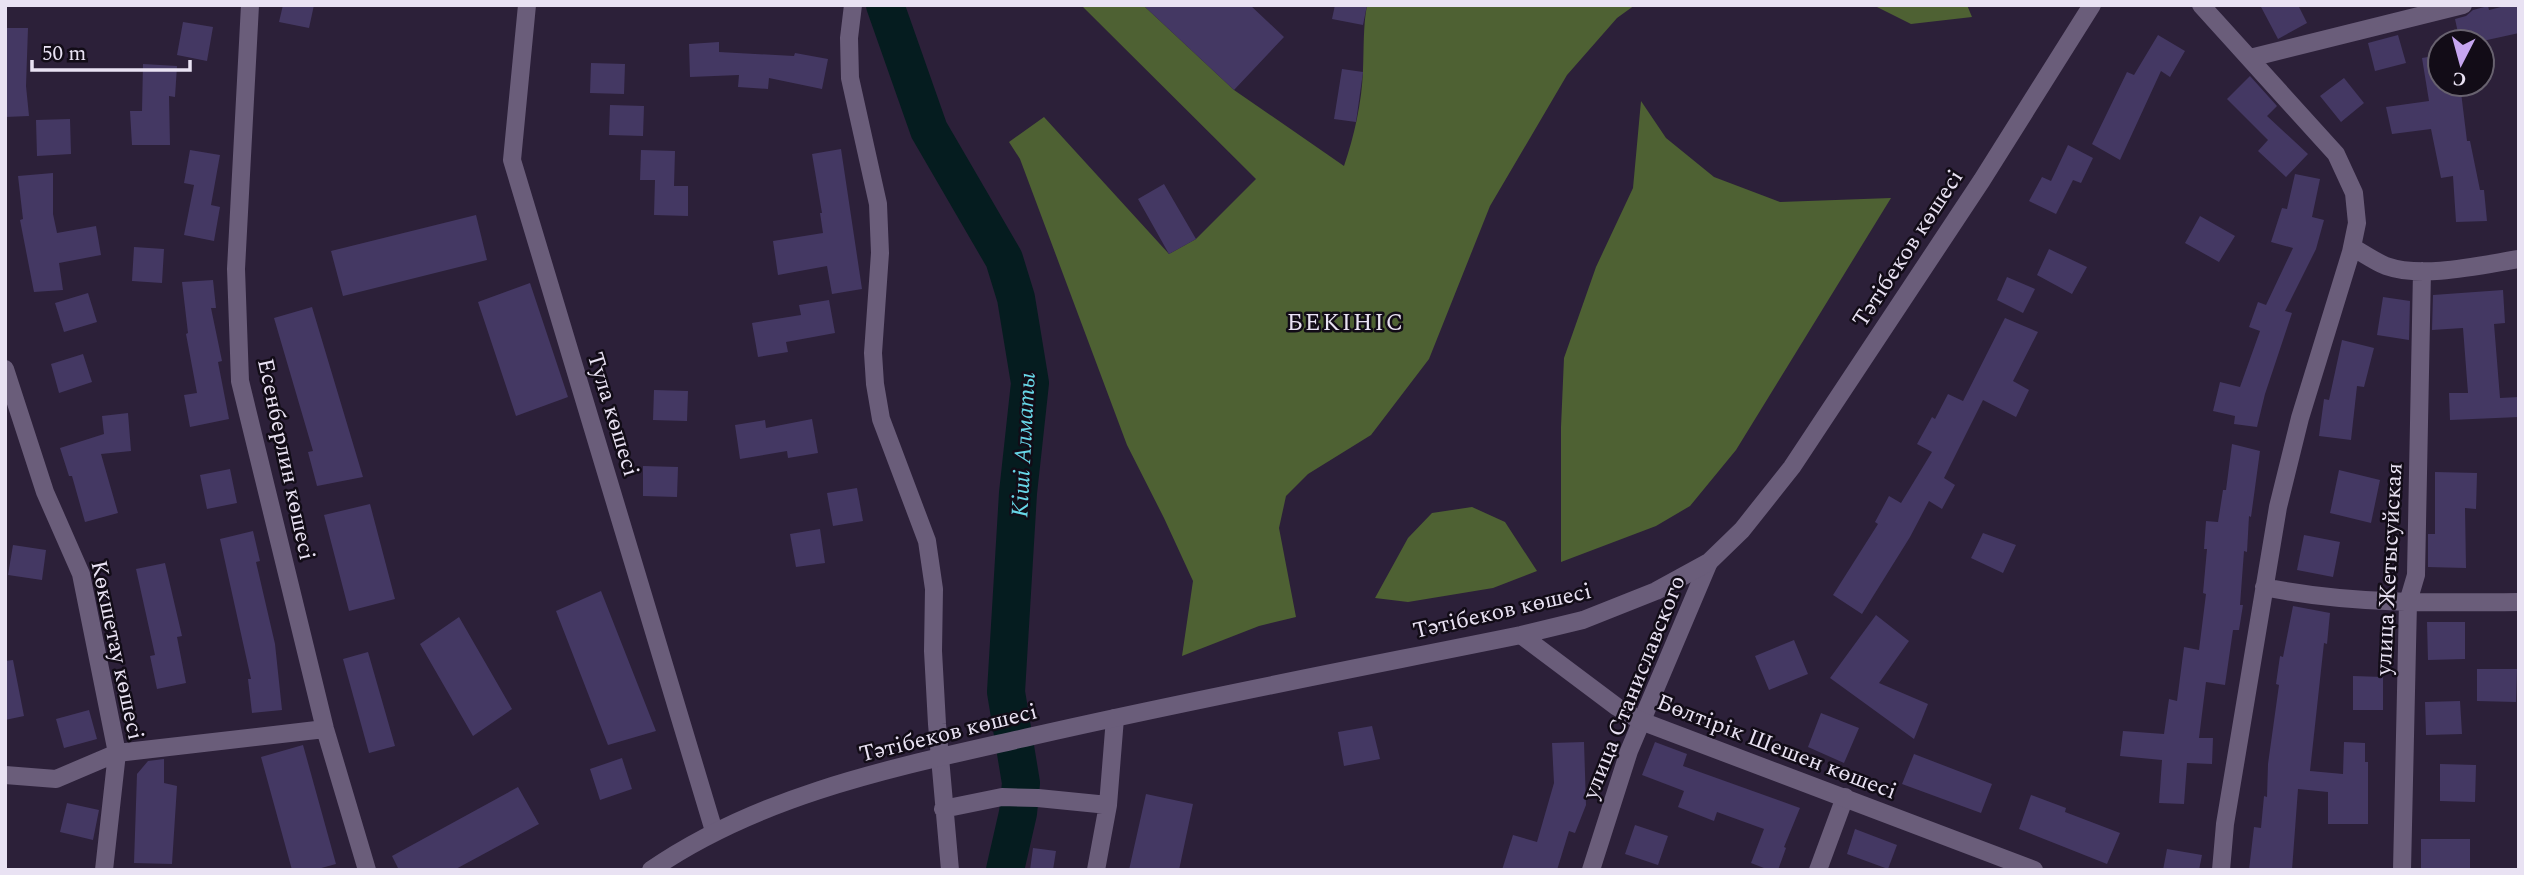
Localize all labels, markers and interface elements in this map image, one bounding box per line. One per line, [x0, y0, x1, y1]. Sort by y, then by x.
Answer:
scale bar [32, 28, 189, 72]
north arrow [2426, 28, 2496, 98]
text: 50 m [42, 38, 86, 70]
text: С [2451, 63, 2468, 94]
street label: Тәтібеков көшесі [1844, 163, 1973, 335]
district label: БЕКІНІС [1287, 305, 1405, 341]
street label: Тула көшесі [577, 348, 648, 481]
street label: Есенберлин көшесі [247, 355, 324, 563]
water label: Кіші Алматы [1002, 372, 1046, 518]
street label: улица Жетысуйская [2366, 462, 2413, 677]
street label: Көкшетау көшесі [80, 557, 153, 743]
street label: улица Станиславского [1573, 570, 1695, 806]
street label: Тәтібеков көшесі [1410, 574, 1595, 649]
street label: Бөлтірік Шешен көшесі [1651, 685, 1902, 809]
street label: Тәтібеков көшесі [856, 694, 1041, 772]

